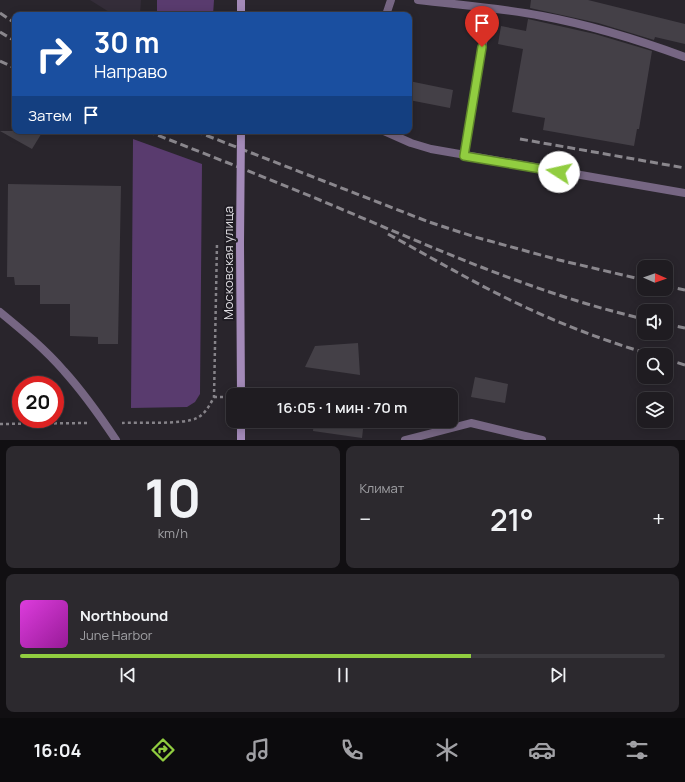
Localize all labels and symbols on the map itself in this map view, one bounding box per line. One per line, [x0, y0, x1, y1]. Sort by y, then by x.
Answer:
pin [465, 6, 499, 47]
position arrow [538, 151, 580, 193]
street label: Московская улица [219, 206, 237, 320]
north arrow [637, 260, 673, 296]
speed limit sign: 20 [12, 376, 64, 428]

